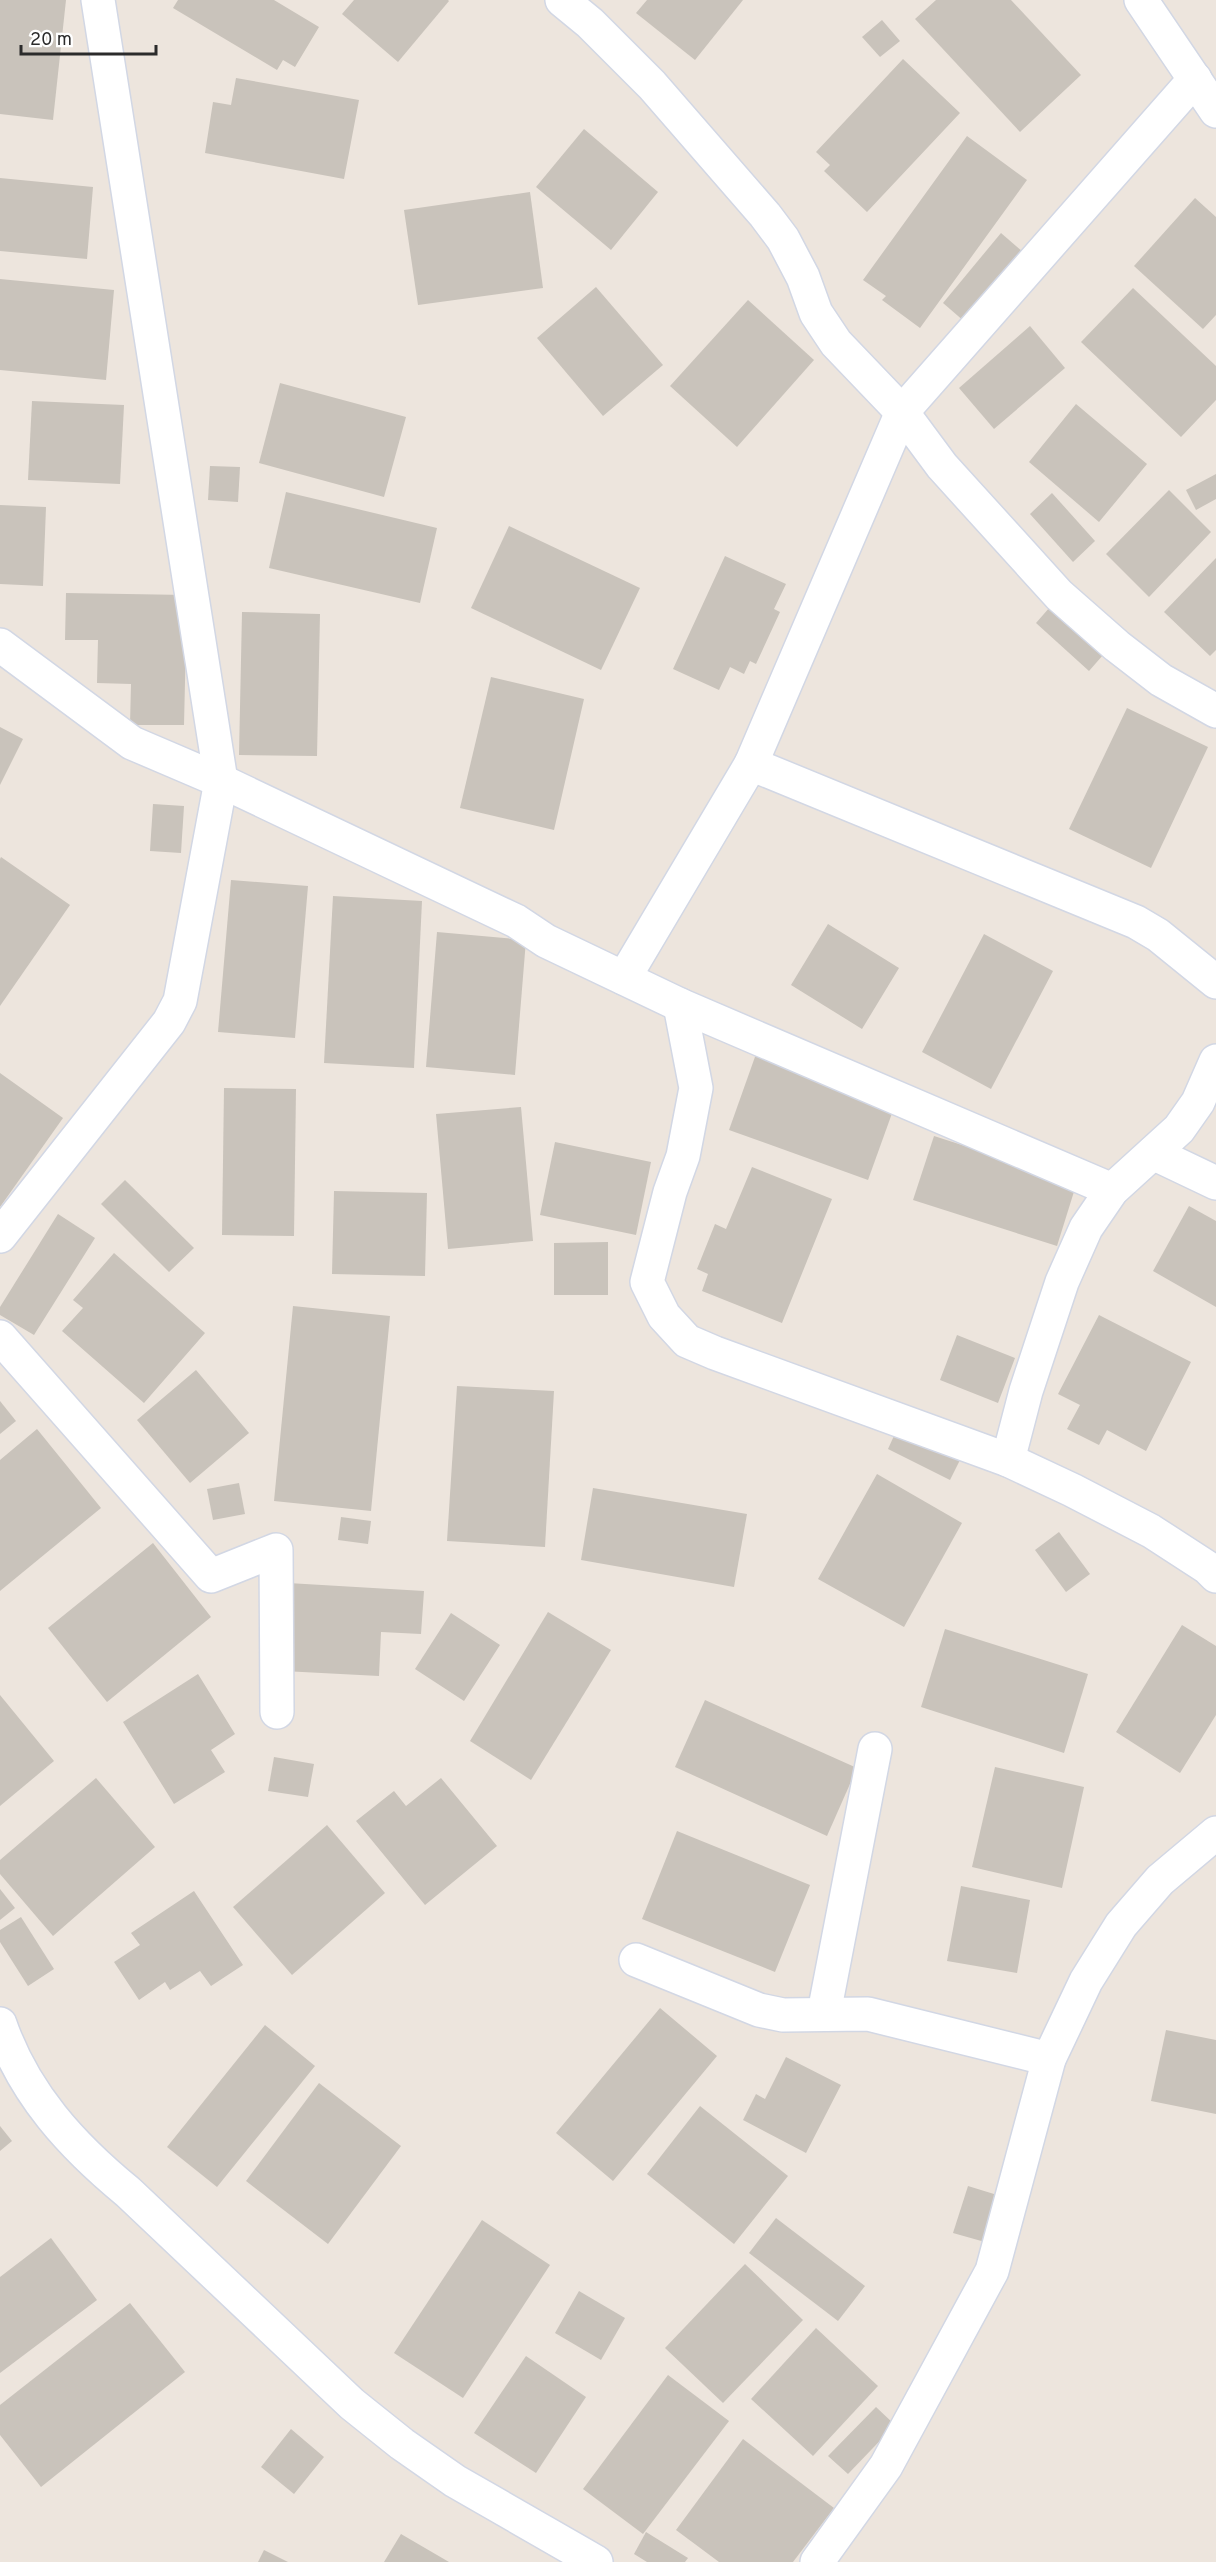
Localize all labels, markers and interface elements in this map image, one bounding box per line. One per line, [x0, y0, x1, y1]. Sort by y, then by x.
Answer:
scale bar [21, 18, 156, 56]
text: 20 m [30, 29, 72, 52]

